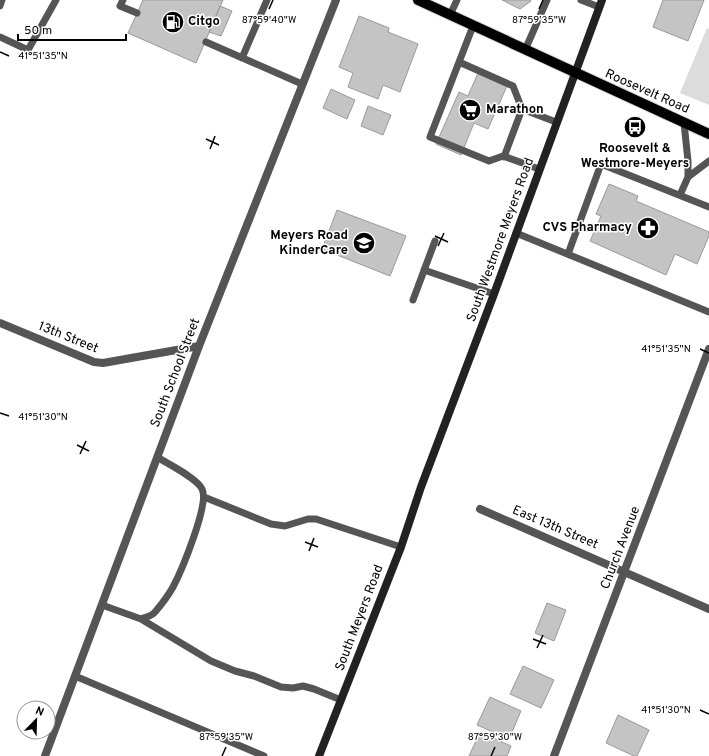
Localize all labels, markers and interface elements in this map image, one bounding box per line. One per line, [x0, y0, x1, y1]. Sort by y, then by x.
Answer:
fuel station icon: Citgo [160, 9, 186, 35]
place label: Citgo [188, 14, 220, 30]
text: 87°59'40"W [242, 14, 296, 27]
text: 87°59'35"W [512, 14, 566, 27]
scale bar [18, 16, 126, 42]
text: 50 m [24, 23, 52, 39]
text: 41°51'35"N [18, 50, 68, 63]
street label: Roosevelt Road [602, 66, 692, 118]
supermarket icon: Marathon [457, 97, 483, 123]
place label: Marathon [486, 102, 544, 118]
bus stop icon: Roosevelt & Westmore-Meyers [622, 114, 648, 140]
place label: Roosevelt & Westmore-Meyers [581, 141, 689, 172]
street label: South Westmore Meyers Road [464, 156, 538, 324]
pharmacy icon: CVS Pharmacy [635, 215, 661, 241]
place label: CVS Pharmacy [543, 220, 633, 236]
place label: Meyers Road KinderCare [270, 228, 348, 259]
school or university icon: Meyers Road KinderCare [351, 230, 377, 256]
street label: South School Street [148, 316, 204, 430]
street label: 13th Street [36, 319, 100, 357]
text: 41°51'35"N [641, 343, 691, 356]
text: 41°51'30"N [18, 411, 68, 424]
street label: East 13th Street [510, 503, 600, 553]
street label: Church Avenue [598, 504, 644, 592]
street label: South Meyers Road [332, 563, 388, 673]
north arrow [16, 700, 56, 740]
text: N [33, 704, 46, 720]
text: 41°51'30"N [641, 704, 691, 717]
text: 87°59'35"W [199, 731, 253, 744]
text: 87°59'30"W [468, 731, 522, 744]

